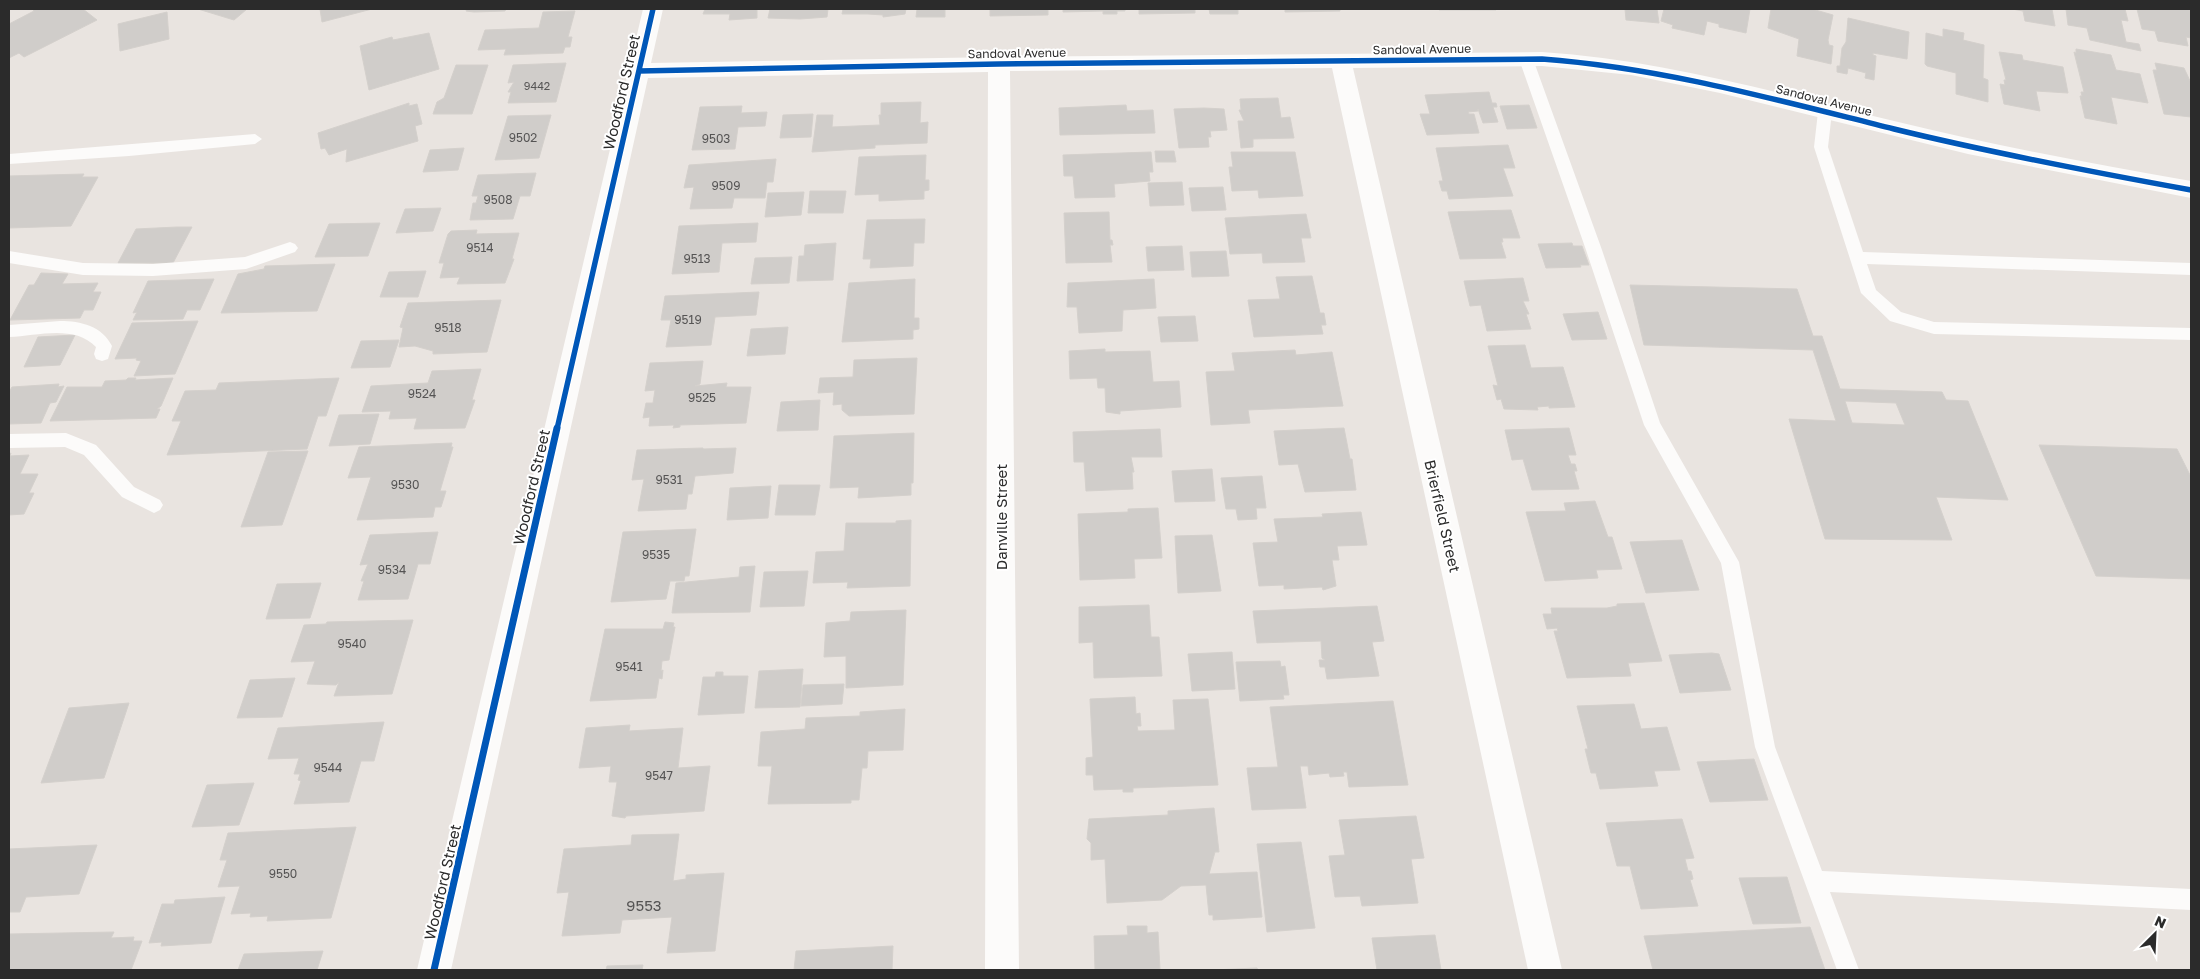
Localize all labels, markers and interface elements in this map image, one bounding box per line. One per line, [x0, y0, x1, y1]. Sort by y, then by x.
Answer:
street label: Woodford Street [599, 32, 643, 152]
street label: Sandoval Avenue [1373, 41, 1471, 57]
street label: Sandoval Avenue [968, 45, 1066, 61]
house number: 9442 [524, 79, 550, 92]
street label: Sandoval Avenue [1774, 81, 1874, 119]
house number: 9502 [509, 130, 537, 145]
house number: 9503 [702, 131, 730, 146]
house number: 9509 [712, 178, 740, 193]
house number: 9508 [484, 192, 512, 207]
house number: 9514 [466, 240, 494, 255]
house number: 9513 [683, 251, 711, 266]
house number: 9519 [674, 312, 702, 327]
house number: 9518 [434, 320, 462, 335]
house number: 9524 [408, 386, 436, 401]
house number: 9525 [688, 390, 716, 405]
street label: Woodford Street [509, 427, 553, 547]
street label: Brierfield Street [1421, 458, 1465, 574]
street label: Danville Street [992, 464, 1010, 570]
house number: 9531 [655, 472, 683, 487]
house number: 9530 [391, 477, 419, 492]
house number: 9535 [642, 547, 670, 562]
house number: 9534 [378, 562, 406, 577]
house number: 9540 [338, 636, 366, 651]
house number: 9541 [615, 659, 643, 674]
house number: 9544 [314, 760, 342, 775]
house number: 9547 [645, 768, 673, 783]
street label: Woodford Street [420, 822, 464, 942]
house number: 9550 [269, 866, 297, 881]
house number: 9553 [626, 896, 662, 914]
north arrow [2130, 909, 2180, 959]
text: N [2152, 912, 2169, 932]

